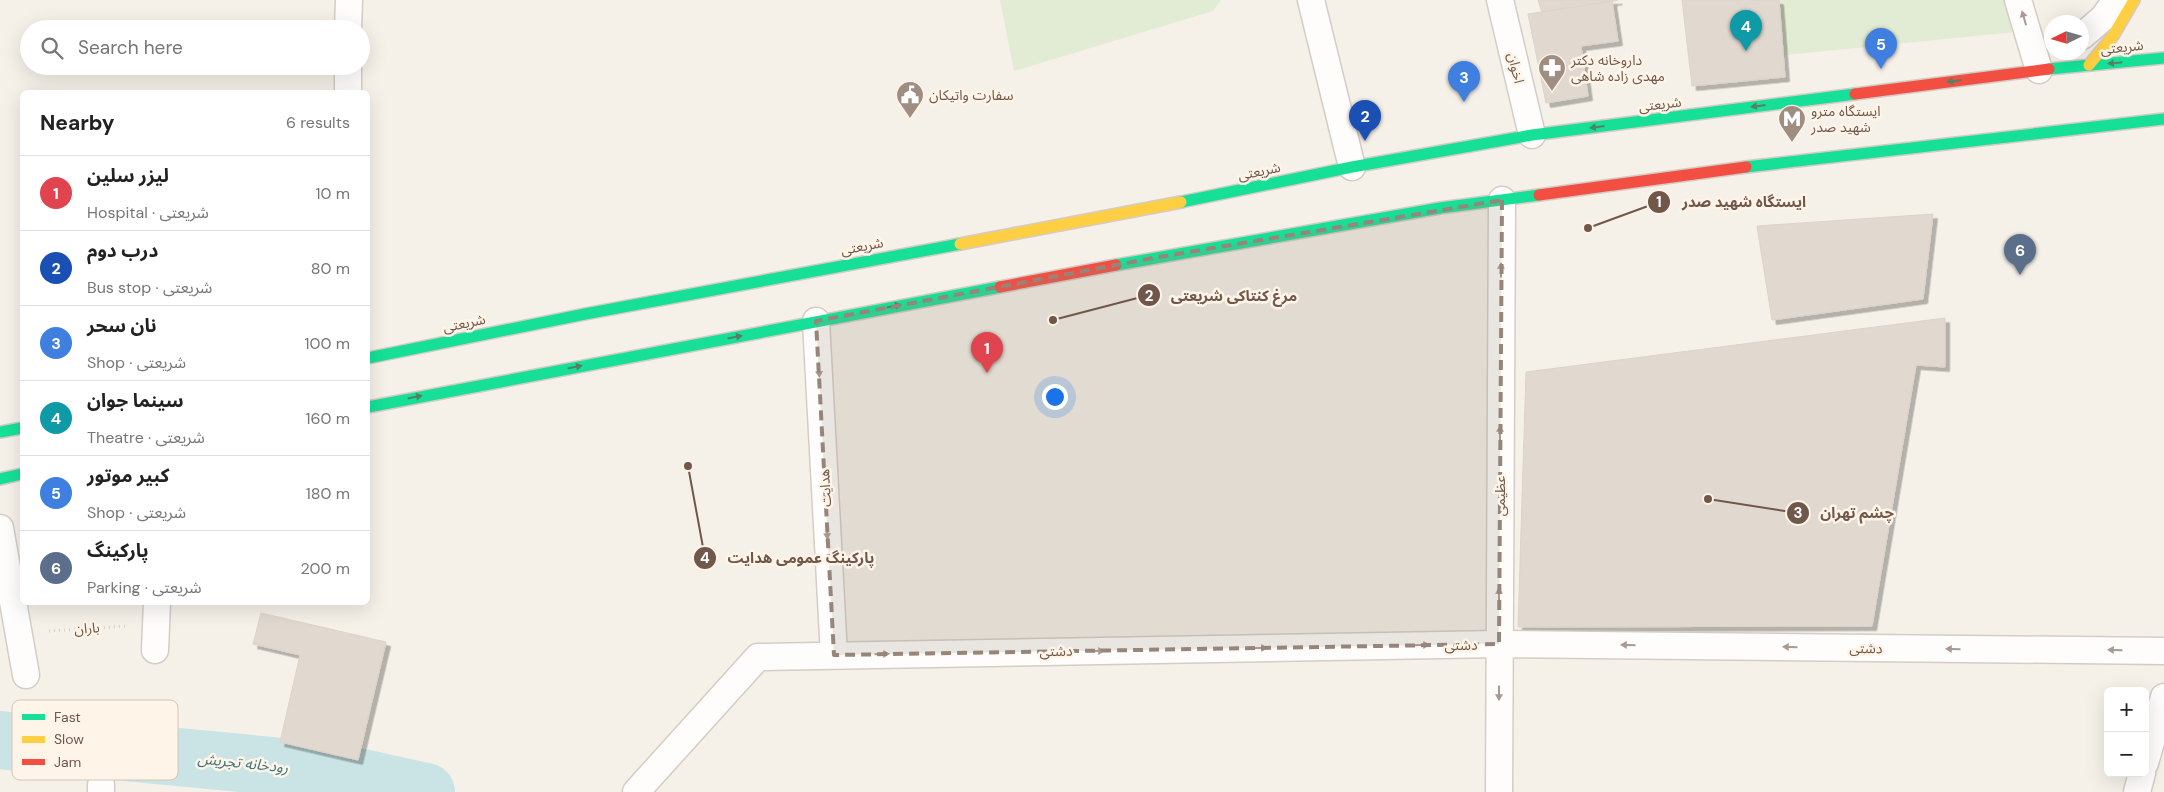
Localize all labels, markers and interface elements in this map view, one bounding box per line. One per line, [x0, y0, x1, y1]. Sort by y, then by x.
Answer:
pin: 4 [1730, 10, 1762, 51]
one-way arrow [2019, 11, 2027, 26]
north arrow [2044, 15, 2089, 60]
search box [20, 20, 370, 75]
pin: 5 [1865, 28, 1897, 69]
icon: search [38, 34, 66, 62]
text: Search here [78, 35, 183, 60]
street label: شریعتی [2100, 36, 2144, 58]
street label: اخوان [1504, 51, 1528, 85]
place label: داروخانه دکتر مهدی زاده شاهی [1570, 51, 1665, 85]
pharmacy icon: داروخانه دکتر مهدی زاده شاهی [1537, 53, 1567, 92]
one-way arrow [2107, 59, 2123, 67]
pin: 3 [1448, 61, 1480, 102]
one-way arrow [1946, 77, 1962, 85]
public building icon: سفارت واتیکان [895, 80, 925, 119]
place label: سفارت واتیکان [929, 86, 1014, 104]
street label: شریعتی [1638, 92, 1683, 116]
pin: 2 [1349, 100, 1381, 141]
one-way arrow [1750, 102, 1766, 110]
place label: ایستگاه مترو شهید صدر [1810, 102, 1881, 136]
metro station icon: ایستگاه مترو شهید صدر [1777, 104, 1807, 143]
text: Nearby [40, 109, 114, 137]
text: 6 results [286, 112, 350, 133]
one-way arrow [1589, 123, 1605, 131]
street label: شریعتی [1236, 158, 1282, 184]
text: لیزر سلین [87, 163, 169, 188]
text: 1 [53, 183, 59, 204]
text: 10 m [316, 183, 350, 204]
callout: ایستگاه شهید صدر [1647, 187, 1816, 217]
text: 1 [1656, 192, 1662, 212]
text: ایستگاه شهید صدر [1681, 192, 1806, 212]
text: Hospital · شریعتی [87, 202, 209, 223]
street label: شریعتی [839, 233, 885, 259]
pin: 6 [2004, 234, 2036, 275]
text: درب دوم [87, 238, 158, 263]
text: 2 [51, 258, 61, 279]
text: 80 m [311, 258, 350, 279]
one-way arrow [1497, 262, 1505, 278]
text: Bus stop · شریعتی [87, 277, 212, 298]
callout: مرغ کنتاکی شریعتی [1136, 280, 1308, 310]
text: 2 [1145, 286, 1154, 306]
text: مرغ کنتاکی شریعتی [1171, 286, 1297, 307]
one-way arrow [887, 302, 903, 310]
street label: شریعتی [441, 310, 487, 336]
text: نان سحر [87, 313, 157, 338]
pin: 1 [971, 332, 1003, 373]
text: 3 [51, 333, 61, 354]
text: 100 m [305, 333, 350, 354]
one-way arrow [727, 333, 742, 341]
text: Shop · شریعتی [87, 352, 186, 373]
one-way arrow [815, 362, 823, 378]
one-way arrow [567, 363, 583, 371]
your location [1042, 384, 1068, 410]
text: سینما جوان [87, 388, 184, 413]
one-way arrow [408, 393, 424, 401]
text: 4 [51, 408, 61, 429]
text: 160 m [306, 408, 350, 429]
one-way arrow [1496, 424, 1504, 440]
text: Theatre · شریعتی [87, 427, 205, 448]
text: کبیر موتور [87, 463, 169, 488]
street label: هدایت [815, 468, 835, 508]
street label: عظیمی [1491, 476, 1509, 516]
text: 5 [51, 483, 61, 504]
text: 180 m [306, 483, 350, 504]
callout: چشم تهران [1785, 498, 1904, 528]
text: Shop · شریعتی [87, 502, 186, 523]
text: 3 [1793, 503, 1803, 523]
text: چشم تهران [1820, 503, 1894, 524]
one-way arrow [824, 524, 832, 540]
text: پارکینگ [87, 538, 149, 563]
callout: پارکینگ عمومی هدایت [693, 543, 885, 573]
text: 4 [700, 548, 710, 568]
text: پارکینگ عمومی هدایت [728, 548, 874, 568]
text: 6 [51, 558, 61, 579]
text: 200 m [301, 558, 350, 579]
text: Parking · شریعتی [87, 577, 202, 598]
one-way arrow [1495, 587, 1503, 603]
street label: باران [74, 618, 101, 638]
street label: دشتی [1444, 636, 1478, 654]
street label: دشتی [1849, 639, 1883, 657]
one-way arrow [1414, 641, 1430, 649]
one-way arrow [1620, 641, 1636, 649]
street label: دشتی [1039, 642, 1073, 660]
one-way arrow [1782, 643, 1798, 651]
one-way arrow [1252, 644, 1268, 652]
one-way arrow [1945, 644, 1961, 652]
one-way arrow [1089, 646, 1105, 654]
one-way arrow [2107, 646, 2123, 654]
one-way arrow [875, 650, 891, 658]
one-way arrow [1495, 685, 1503, 701]
map controls [2104, 687, 2149, 777]
button: + [2104, 687, 2149, 732]
legend [12, 700, 178, 780]
text: Fast [54, 708, 81, 726]
text: Slow [54, 730, 84, 748]
button: − [2104, 732, 2149, 777]
water label: رودخانه تجریش [197, 748, 290, 778]
text: Jam [54, 753, 81, 771]

